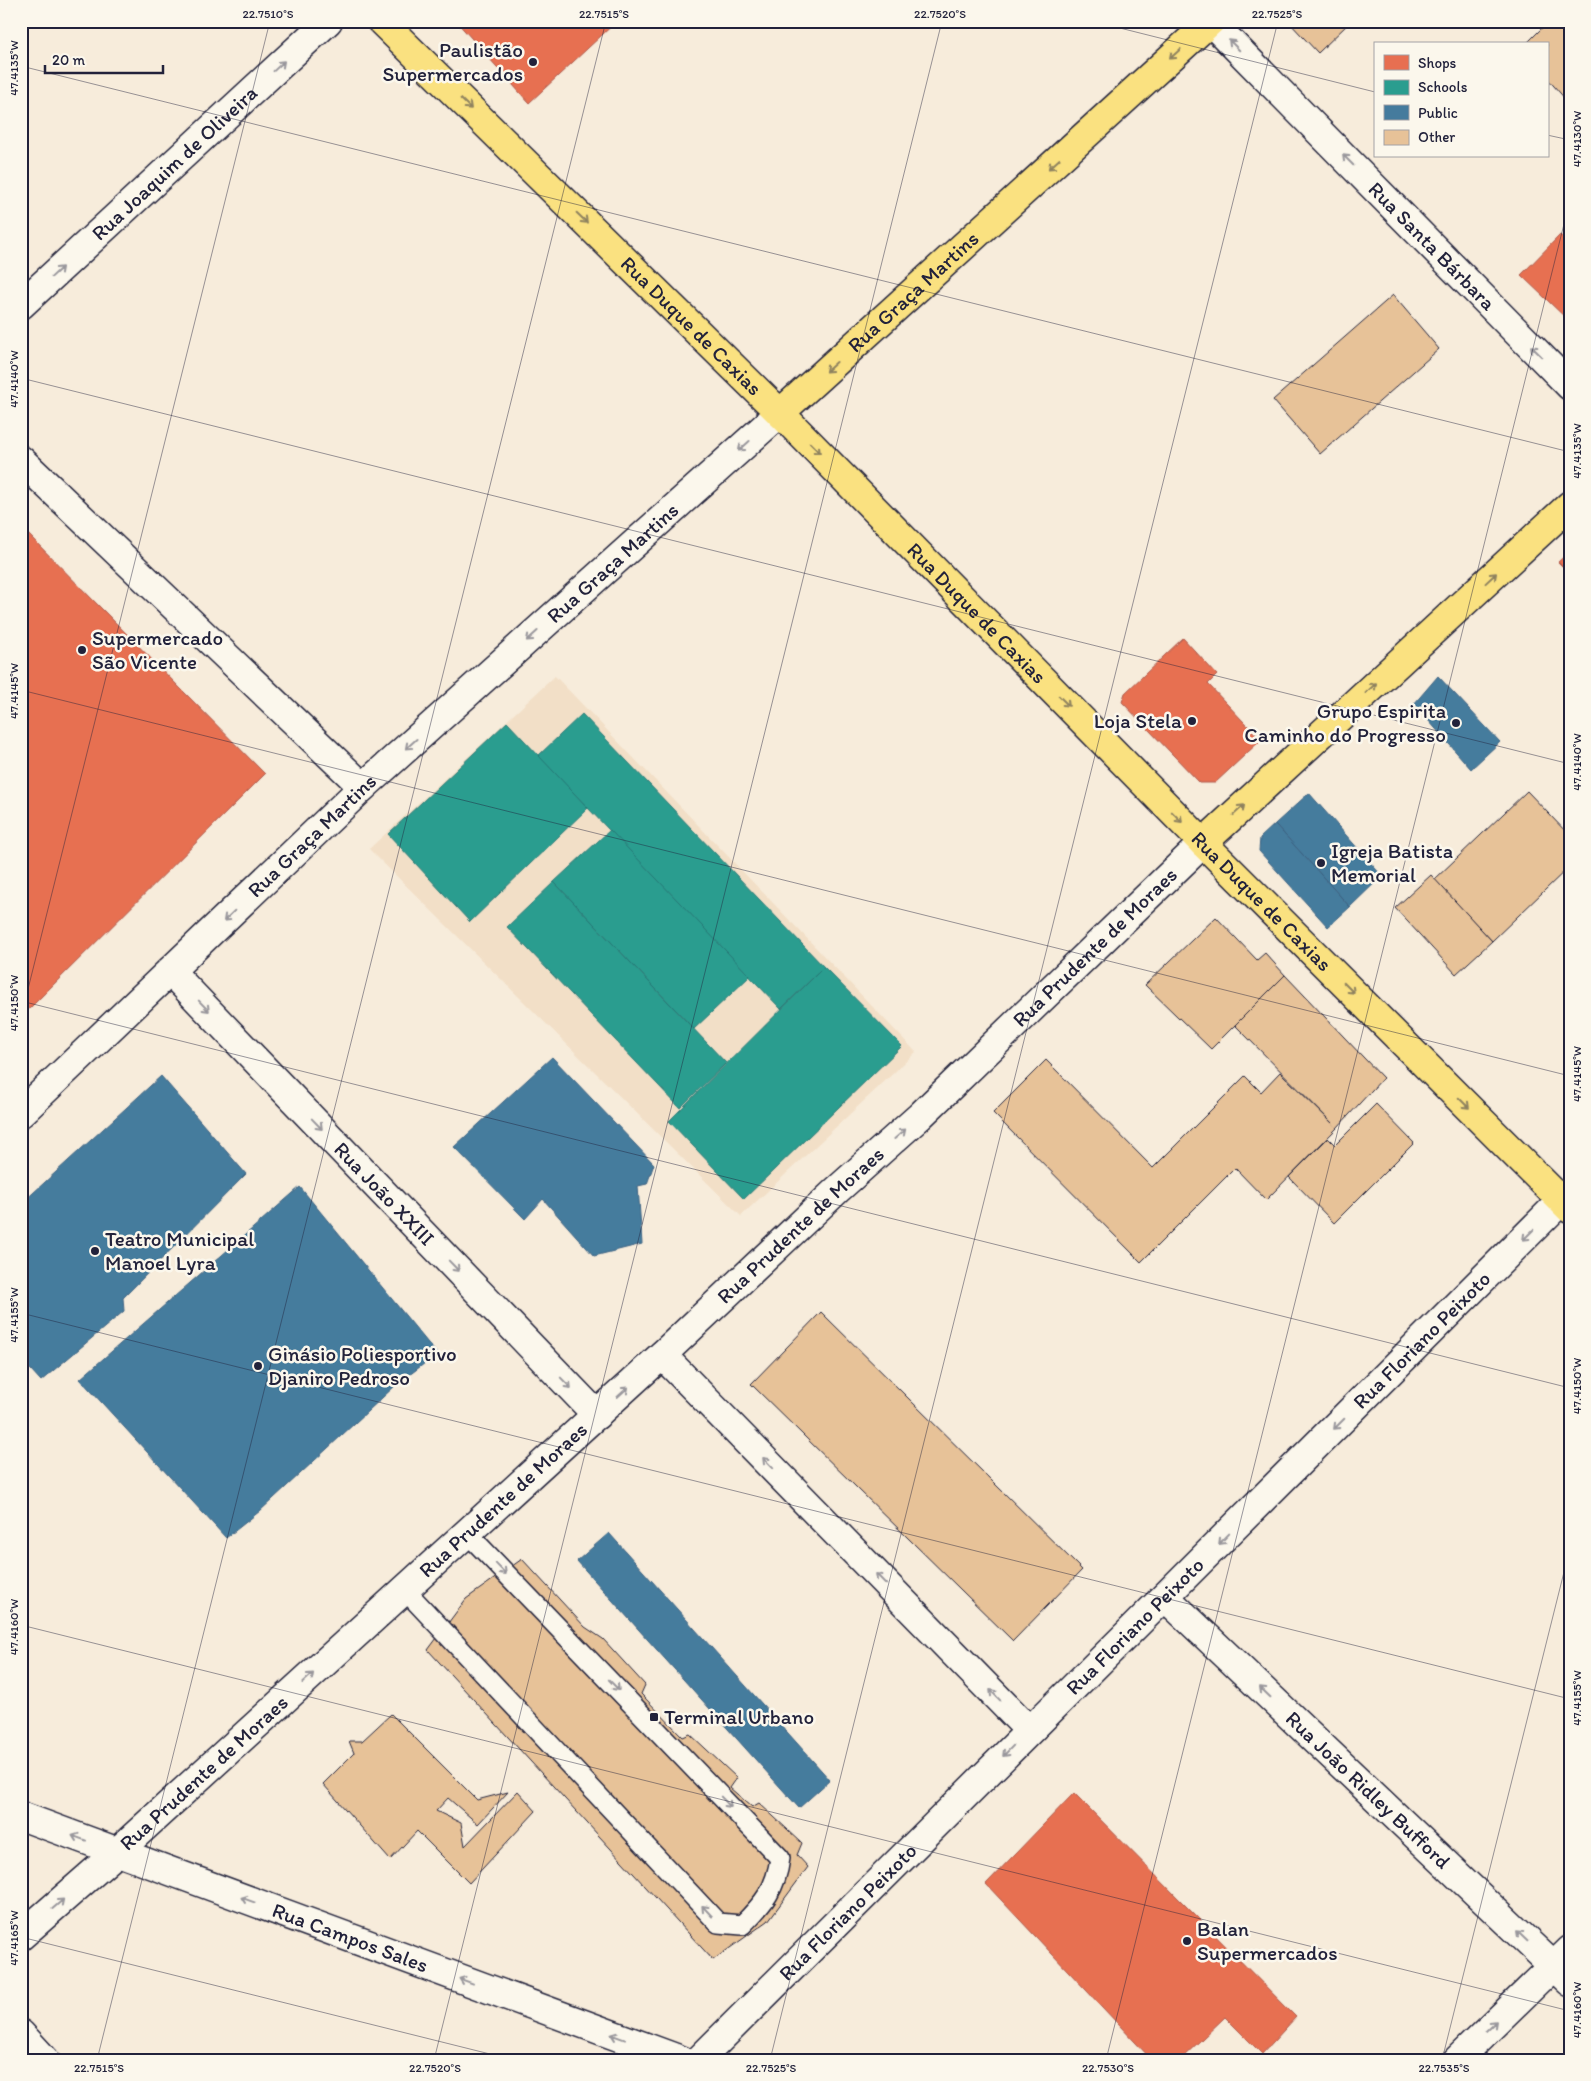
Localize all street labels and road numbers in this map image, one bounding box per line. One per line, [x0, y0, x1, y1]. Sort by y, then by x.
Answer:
street label: Rua Joaquim de Oliveira [86, 80, 262, 245]
street label: Rua Santa Bárbara [1363, 176, 1501, 315]
street label: Rua Graça Martins [842, 226, 983, 357]
street label: Rua Duque de Caxias [616, 251, 768, 400]
street label: Rua Graça Martins [541, 497, 683, 628]
street label: Rua Duque de Caxias [902, 537, 1052, 689]
street label: Rua Graça Martins [242, 768, 381, 902]
street label: Rua Duque de Caxias [1186, 826, 1337, 976]
street label: Rua Prudente de Moraes [1007, 862, 1182, 1032]
street label: Rua João XXIII [329, 1136, 440, 1250]
street label: Rua Prudente de Moraes [712, 1141, 889, 1309]
street label: Rua Floriano Peixoto [1347, 1266, 1495, 1414]
street label: Rua Prudente de Moraes [413, 1417, 592, 1583]
street label: Rua Floriano Peixoto [1060, 1552, 1209, 1700]
street label: Rua Prudente de Moraes [114, 1690, 293, 1855]
street label: Rua João Ridley Bufford [1281, 1706, 1456, 1874]
street label: Rua Floriano Peixoto [773, 1838, 922, 1986]
street label: Rua Campos Sales [269, 1897, 432, 1977]

